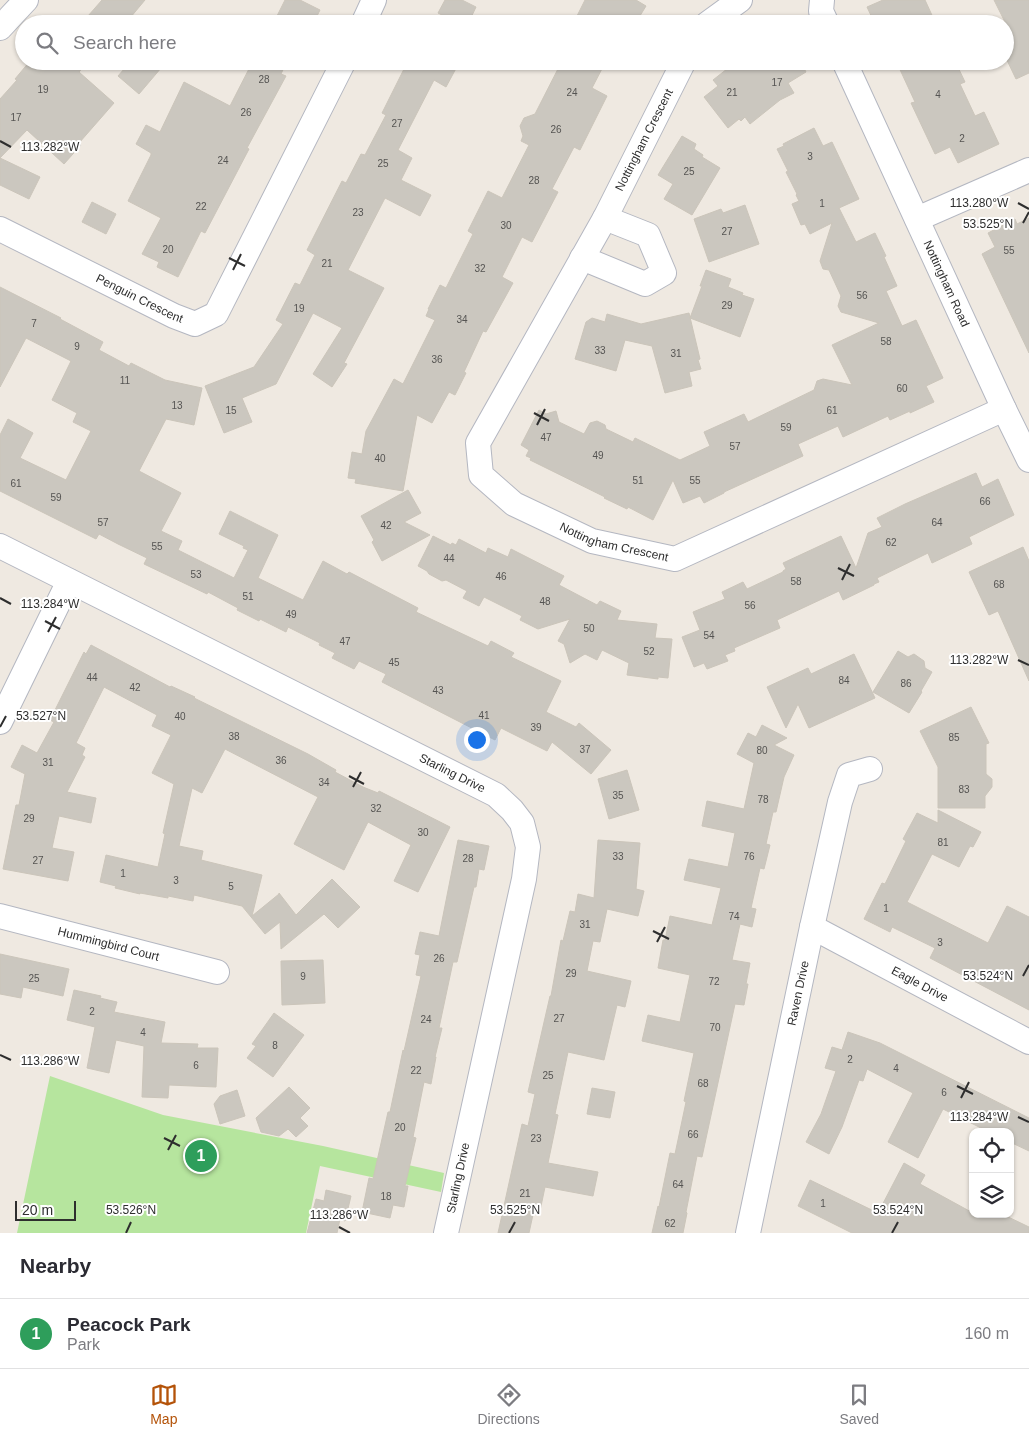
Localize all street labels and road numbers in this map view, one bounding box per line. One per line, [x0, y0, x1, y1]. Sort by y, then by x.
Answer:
street label: Nottingham Crescent [612, 86, 676, 193]
street label: Nottingham Road [920, 238, 972, 329]
street label: Penguin Crescent [94, 271, 186, 326]
street label: Nottingham Crescent [557, 520, 670, 564]
street label: Starling Drive [417, 751, 488, 796]
street label: Hummingbird Court [56, 924, 161, 964]
street label: Raven Drive [785, 959, 812, 1027]
street label: Eagle Drive [889, 963, 951, 1005]
street label: Starling Drive [444, 1141, 472, 1215]

